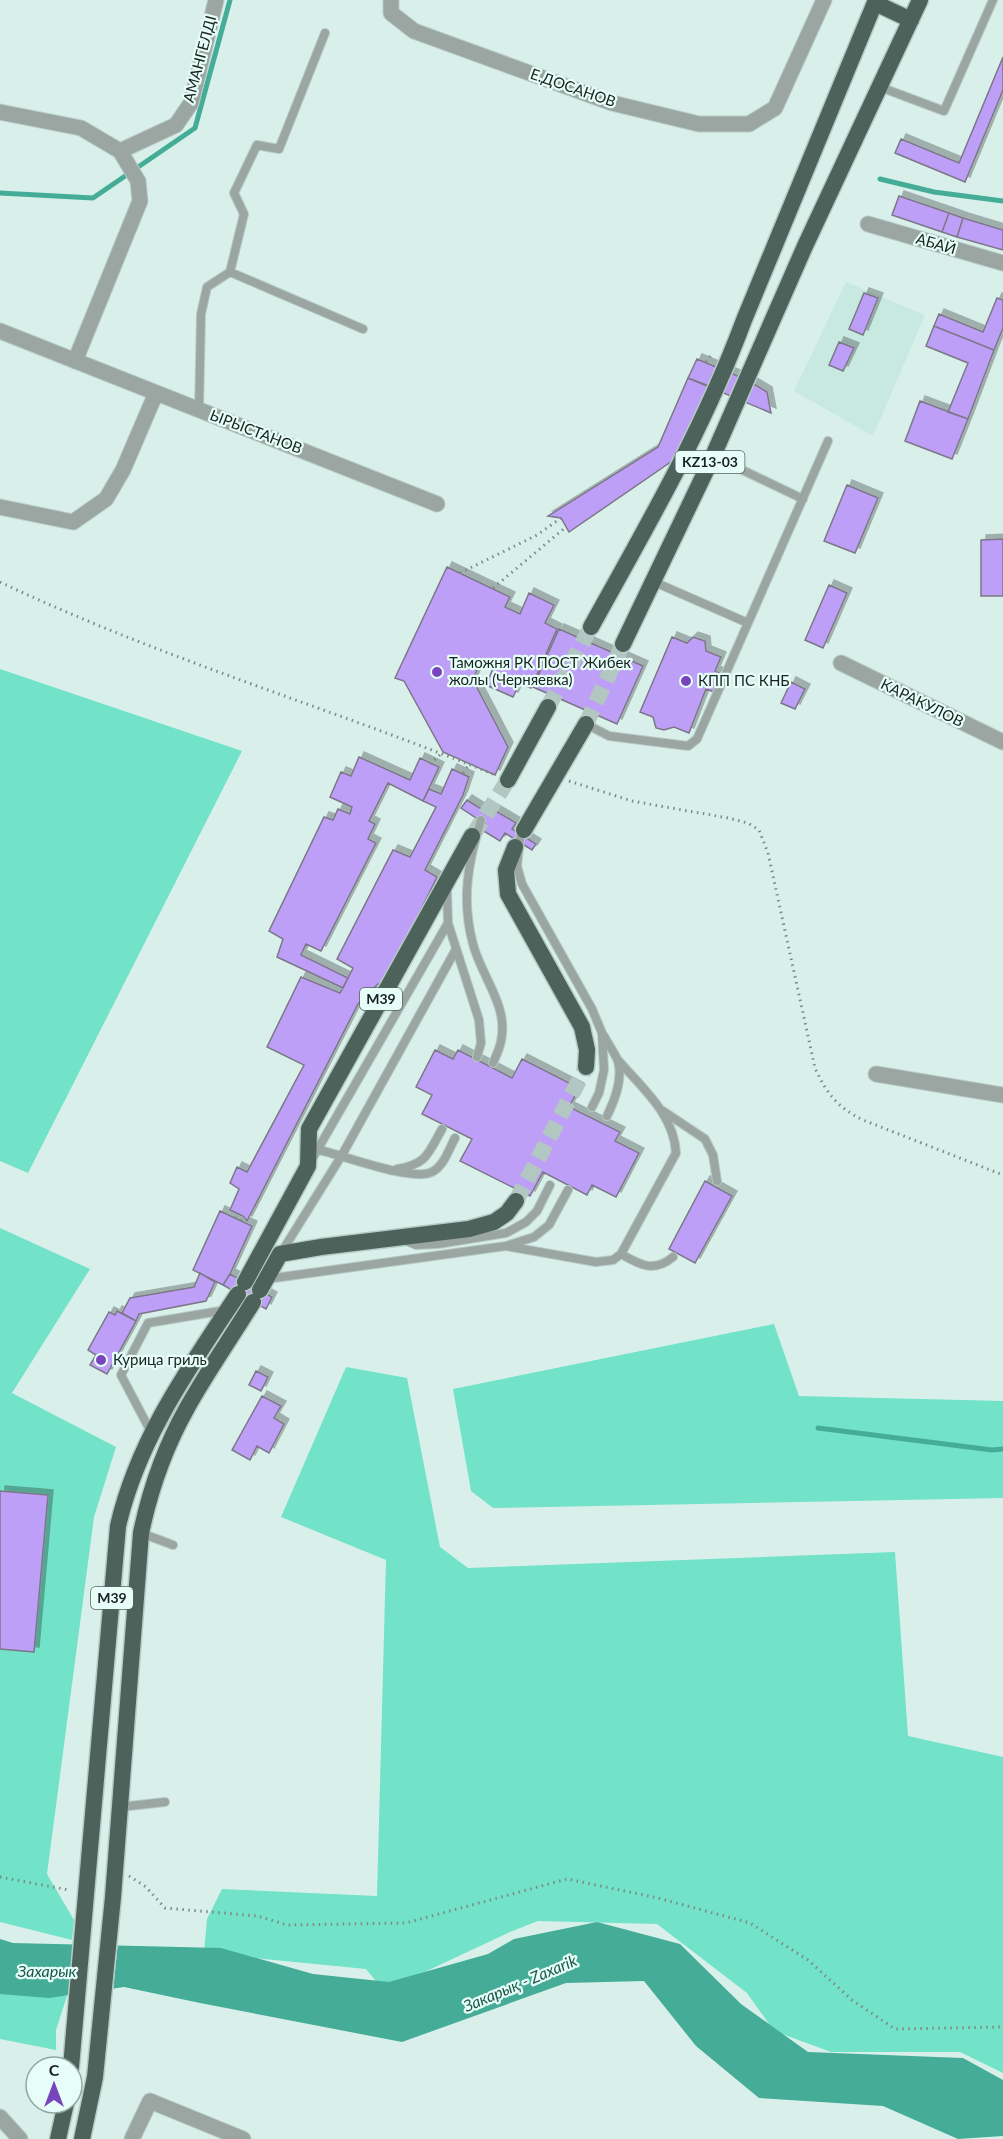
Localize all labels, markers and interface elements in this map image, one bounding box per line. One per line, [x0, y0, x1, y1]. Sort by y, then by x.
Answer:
street label: АМАНГЕЛДІ [179, 13, 219, 104]
street label: Е.ДОСАНОВ [528, 64, 618, 110]
street label: АБАЙ [914, 229, 958, 257]
street label: ЫРЫСТАНОВ [208, 405, 305, 457]
road number: KZ13-03 [676, 451, 744, 473]
place label: Таможня РК ПОСТ Жибек жолы (Черняевка) [449, 653, 631, 688]
marker: Таможня РК ПОСТ Жибек жолы (Черняевка) [430, 665, 444, 679]
place label: КПП ПС КНБ [698, 671, 790, 689]
marker: КПП ПС КНБ [679, 674, 693, 688]
street label: КАРАКУЛОВ [878, 674, 967, 730]
road number: M39 [360, 988, 402, 1010]
place label: Курица гриль [113, 1350, 207, 1368]
marker: Курица гриль [94, 1353, 108, 1367]
road number: M39 [91, 1587, 133, 1609]
water label: Закарық - Zaxarik [459, 1950, 580, 2015]
water label: Захарык [17, 1961, 77, 1980]
north arrow [24, 2055, 84, 2115]
text: С [49, 2060, 60, 2079]

